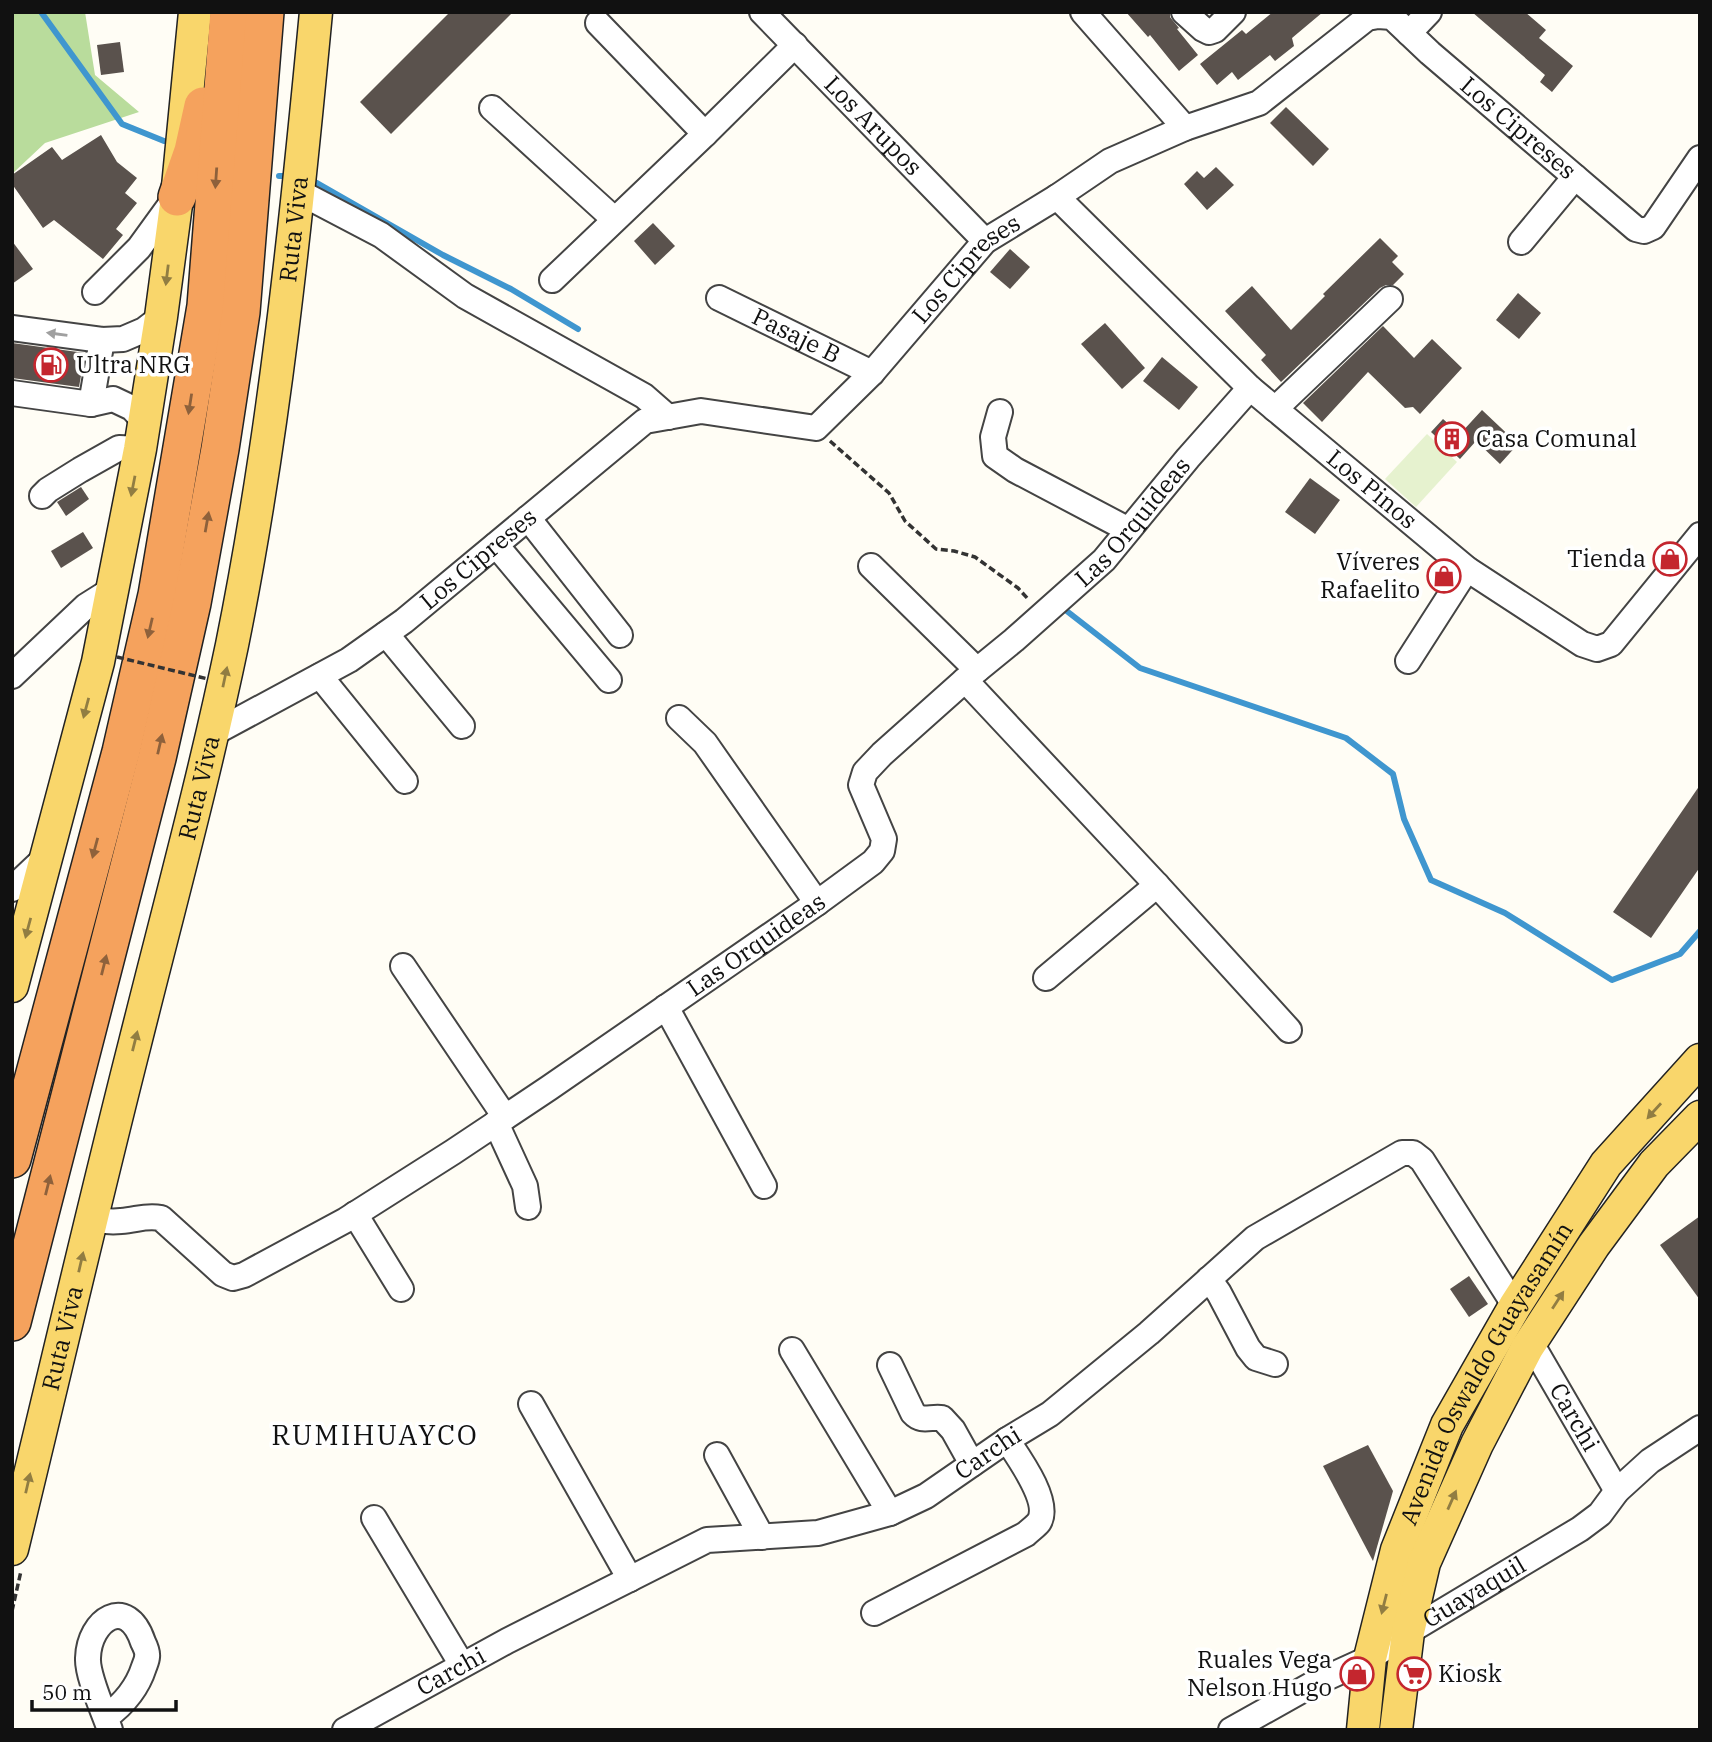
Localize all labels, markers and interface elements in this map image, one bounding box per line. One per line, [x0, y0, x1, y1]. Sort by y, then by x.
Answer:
street label: Los Arupos [818, 68, 930, 182]
street label: Los Cipreses [1454, 69, 1583, 186]
one-way arrow [210, 167, 221, 189]
street label: Ruta Viva [271, 174, 315, 284]
street label: Los Cipreses [904, 206, 1026, 330]
one-way arrow [161, 264, 172, 286]
street label: Pasaje B [747, 300, 846, 370]
one-way arrow [46, 328, 68, 339]
fuel station icon: Ultra NRG [32, 346, 70, 384]
place label: Ultra NRG [76, 348, 190, 380]
one-way arrow [184, 393, 195, 415]
building icon: Casa Comunal [1433, 420, 1471, 458]
place label: Casa Comunal [1476, 422, 1637, 454]
street label: Los Pinos [1321, 442, 1424, 536]
street label: Las Orquideas [1068, 450, 1197, 593]
one-way arrow [127, 475, 138, 497]
street label: Los Cipreses [413, 500, 543, 616]
one-way arrow [202, 511, 213, 533]
shop icon: Tienda [1651, 540, 1689, 578]
place label: Tienda [1567, 542, 1646, 574]
place label: Víveres Rafaelito [1320, 545, 1420, 605]
shop icon: Víveres Rafaelito [1425, 557, 1463, 595]
one-way arrow [144, 617, 155, 639]
one-way arrow [219, 666, 230, 688]
one-way arrow [80, 698, 91, 720]
street label: Ruta Viva [170, 732, 226, 843]
one-way arrow [155, 733, 166, 755]
one-way arrow [89, 838, 100, 860]
street label: Las Orquideas [680, 885, 832, 1003]
one-way arrow [22, 917, 33, 939]
one-way arrow [99, 954, 110, 976]
one-way arrow [130, 1030, 141, 1052]
one-way arrow [1646, 1102, 1662, 1120]
one-way arrow [43, 1174, 54, 1196]
street label: Avenida Oswaldo Guayasamín [1392, 1215, 1580, 1529]
one-way arrow [76, 1251, 87, 1273]
street label: Ruta Viva [34, 1282, 90, 1394]
one-way arrow [1552, 1290, 1565, 1309]
street label: Carchi [1543, 1377, 1608, 1457]
district label: RUMIHUAYCO [271, 1416, 479, 1453]
street label: Carchi [948, 1418, 1027, 1487]
one-way arrow [23, 1472, 34, 1494]
one-way arrow [1446, 1490, 1458, 1510]
street label: Guayaquil [1416, 1548, 1531, 1635]
one-way arrow [1378, 1593, 1389, 1615]
street label: Carchi [410, 1639, 491, 1703]
place label: Ruales Vega Nelson Hugo [1187, 1643, 1332, 1703]
shop icon: Ruales Vega Nelson Hugo [1338, 1655, 1376, 1693]
supermarket icon: Kiosk [1395, 1655, 1433, 1693]
place label: Kiosk [1438, 1657, 1502, 1689]
scale bar [32, 1668, 175, 1712]
text: 50 m [42, 1678, 92, 1706]

